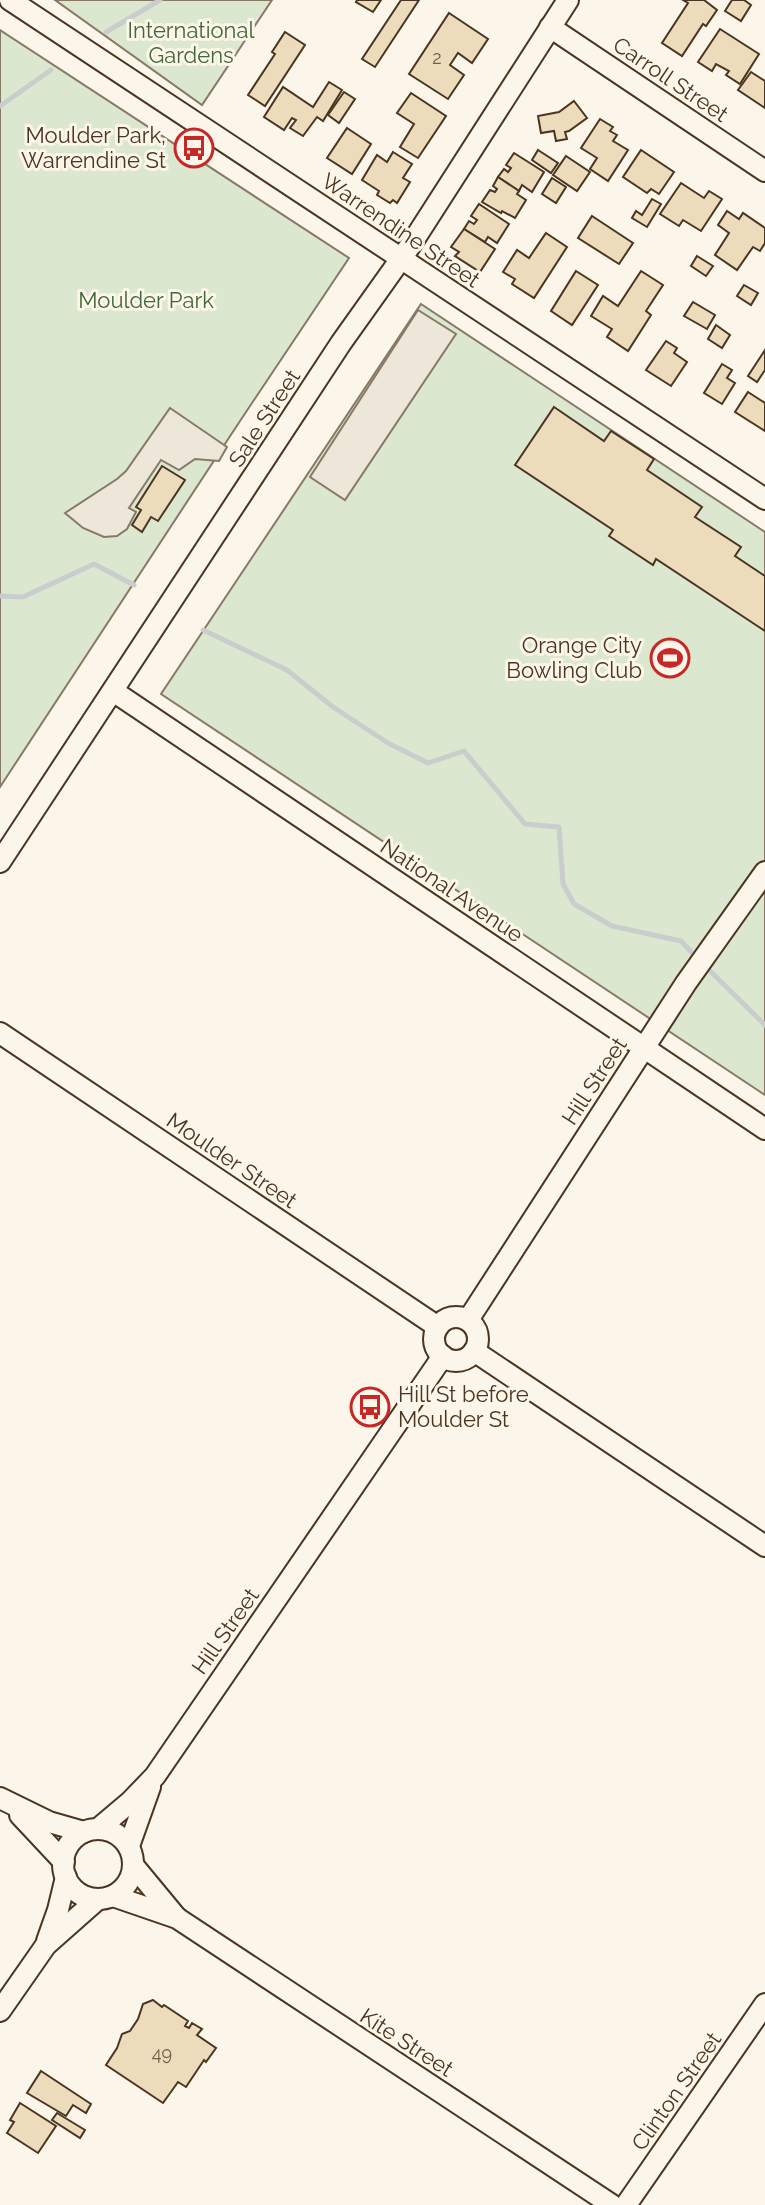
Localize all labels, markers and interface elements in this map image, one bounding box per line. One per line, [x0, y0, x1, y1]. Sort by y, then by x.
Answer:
park label: International Gardens [128, 17, 254, 68]
street label: Carroll Street [609, 31, 734, 127]
house number: 2 [432, 47, 442, 68]
place label: Moulder Park, Warrendine St [21, 122, 167, 173]
bus stop icon: Moulder Park, Warrendine St [173, 127, 215, 169]
street label: Warrendine Street [317, 167, 486, 293]
park label: Moulder Park [78, 287, 214, 313]
street label: Sale Street [223, 364, 305, 472]
place label: Orange City Bowling Club [506, 632, 642, 683]
sports icon: Orange City Bowling Club [649, 637, 691, 679]
street label: National Avenue [376, 833, 528, 947]
street label: Hill Street [556, 1032, 632, 1130]
street label: Moulder Street [162, 1107, 303, 1214]
place label: Hill St before Moulder St [398, 1381, 529, 1432]
bus stop icon: Hill St before Moulder St [349, 1386, 391, 1428]
street label: Hill Street [186, 1583, 264, 1679]
street label: Kite Street [356, 2002, 459, 2082]
street label: Clinton Street [626, 2026, 727, 2155]
house number: 49 [152, 2043, 172, 2064]

